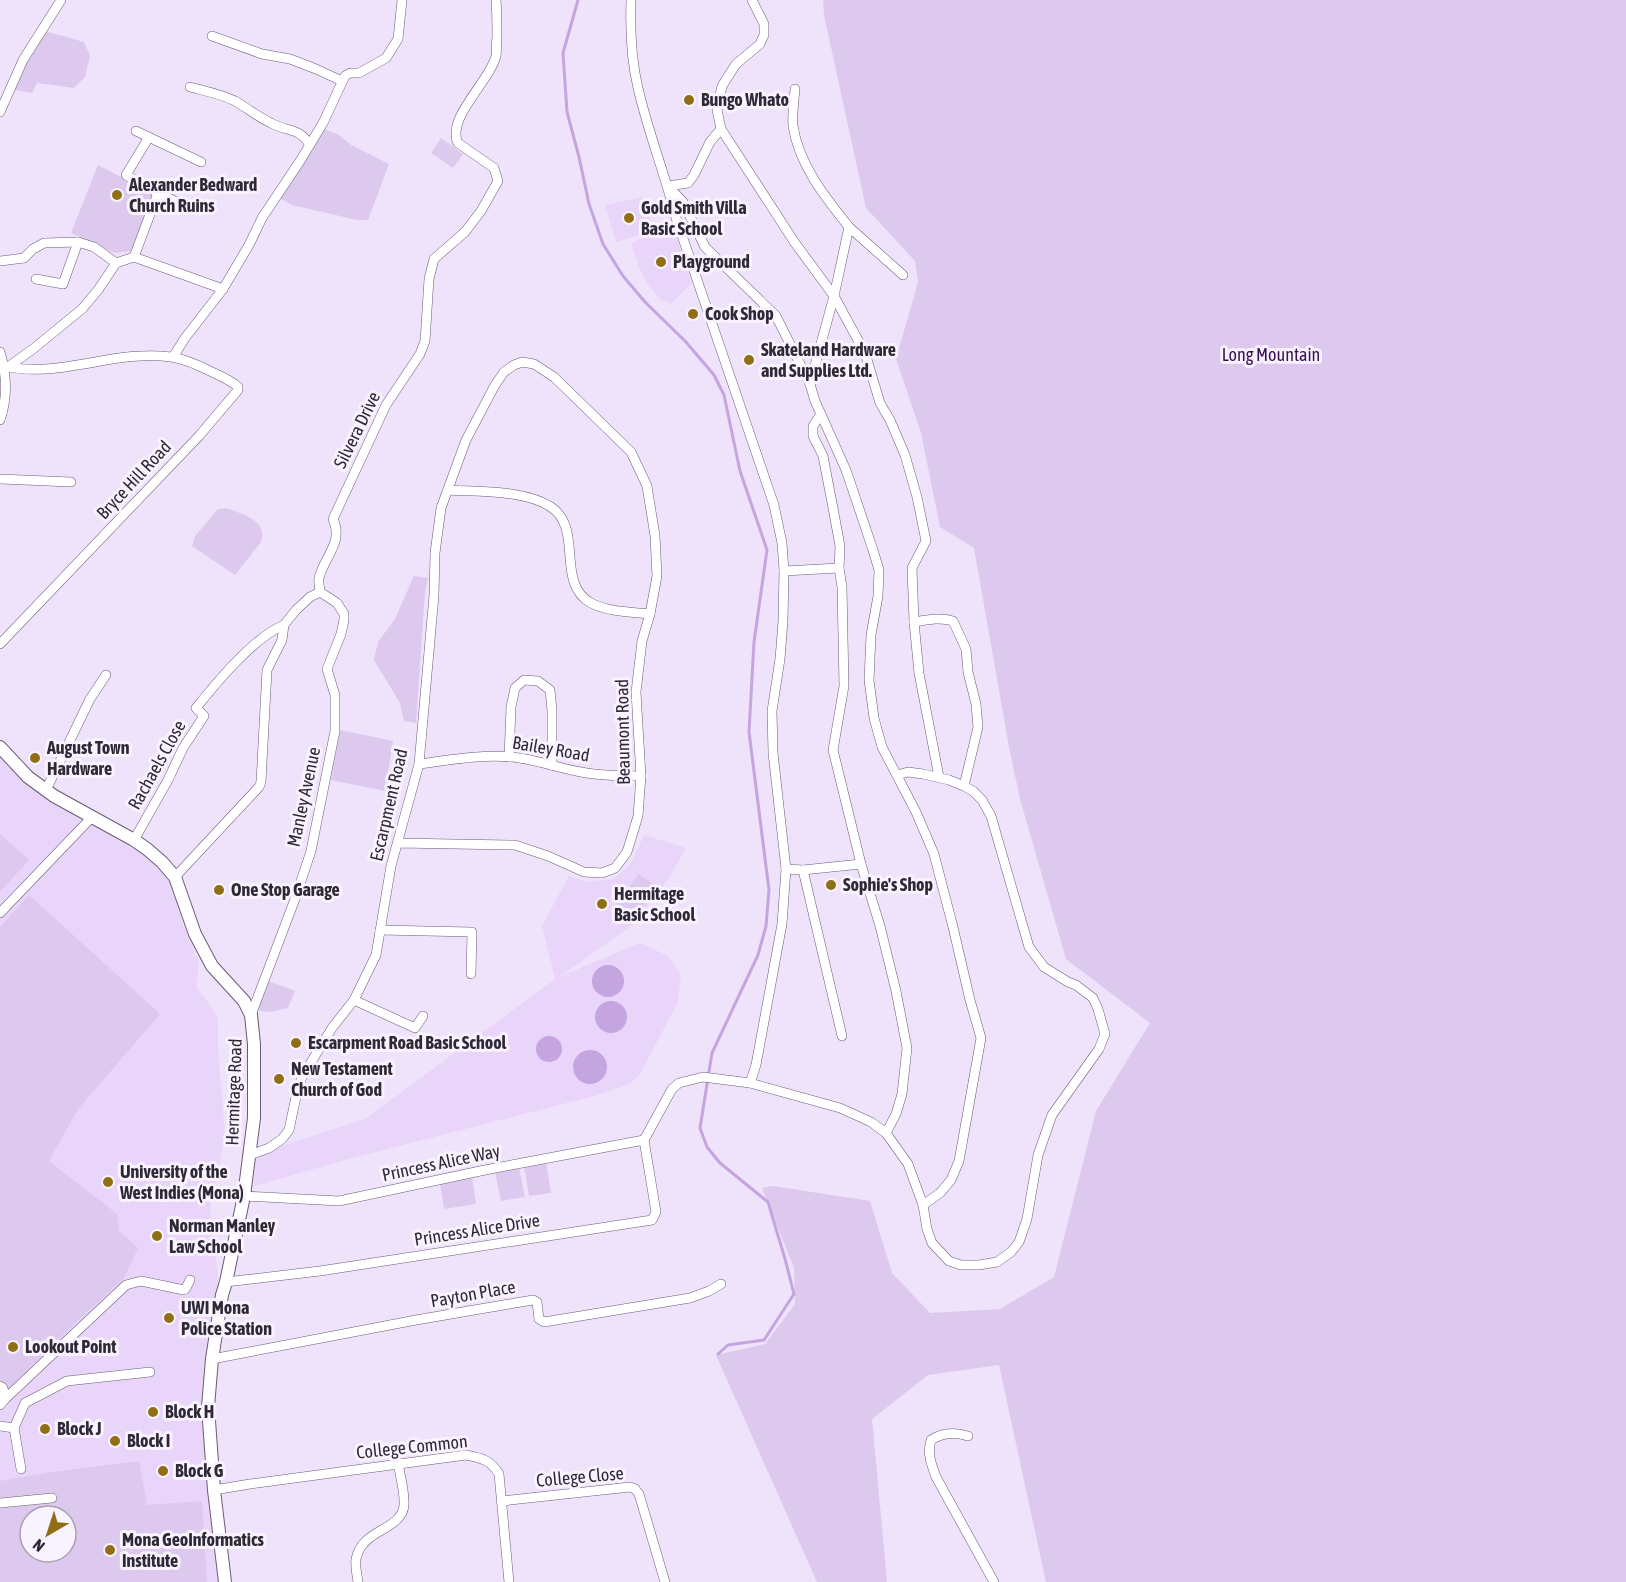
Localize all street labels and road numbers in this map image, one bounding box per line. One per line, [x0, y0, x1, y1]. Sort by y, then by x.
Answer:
street label: Silvera Drive [329, 388, 384, 471]
street label: Bryce Hill Road [92, 436, 175, 523]
street label: Beaumont Road [611, 679, 634, 785]
street label: Rachaels Close [123, 717, 190, 813]
street label: Bailey Road [511, 731, 591, 766]
street label: Manley Avenue [283, 745, 324, 849]
street label: Escarpment Road [365, 747, 412, 863]
street label: Hermitage Road [221, 1038, 246, 1146]
street label: Princess Alice Way [380, 1140, 502, 1185]
street label: Princess Alice Drive [413, 1209, 541, 1250]
street label: Payton Place [429, 1276, 517, 1311]
street label: College Common [355, 1430, 469, 1463]
street label: College Close [535, 1462, 625, 1491]

